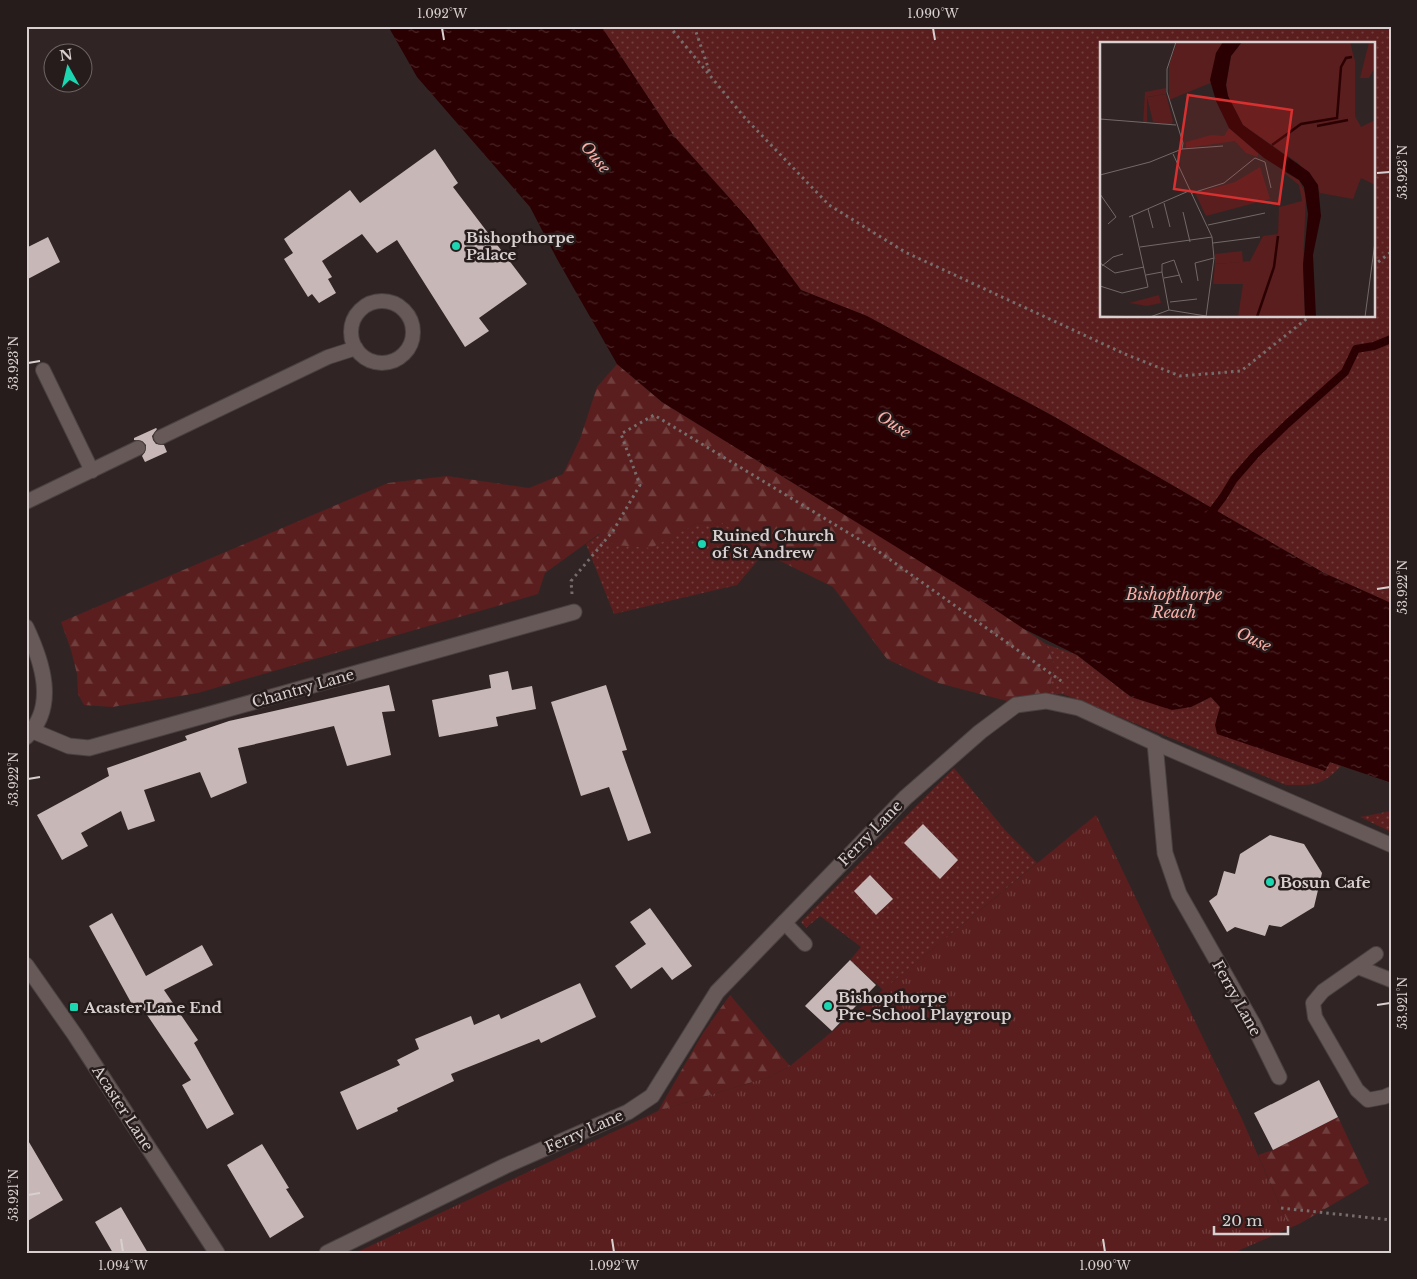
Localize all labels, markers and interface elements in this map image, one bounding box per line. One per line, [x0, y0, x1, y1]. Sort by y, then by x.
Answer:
text: 1.092°W [417, 6, 468, 21]
text: 1.090°W [907, 6, 960, 21]
north arrow [42, 42, 92, 92]
inset map [1100, 42, 1374, 318]
text: N [58, 45, 74, 65]
water label: Ouse [577, 137, 616, 178]
text: 53.923°N [1395, 144, 1410, 199]
place label: Bishopthorpe Palace [466, 228, 575, 264]
marker: Bishopthorpe Palace [450, 240, 462, 252]
text: 53.923°N [6, 335, 21, 390]
water label: Ouse [873, 406, 915, 443]
place label: Ruined Church of St Andrew [712, 526, 835, 562]
marker: Ruined Church of St Andrew [696, 538, 708, 550]
text: 53.922°N [1395, 559, 1410, 614]
water label: Bishopthorpe Reach [1125, 584, 1223, 622]
water label: Ouse [1233, 622, 1275, 656]
street label: Chantry Lane [250, 664, 356, 712]
text: 53.922°N [6, 751, 21, 806]
street label: Ferry Lane [834, 796, 906, 870]
place label: Bosun Cafe [1280, 873, 1371, 892]
marker: Bosun Cafe [1264, 876, 1276, 888]
street label: Ferry Lane [1208, 957, 1266, 1039]
text: 53.921°N [1395, 976, 1410, 1029]
place label: Bishopthorpe Pre-School Playgroup [838, 988, 1011, 1024]
place label: Acaster Lane End [83, 998, 223, 1017]
marker: Bishopthorpe Pre-School Playgroup [822, 1000, 834, 1012]
marker: Acaster Lane End [68, 1001, 80, 1013]
street label: Acaster Lane [88, 1061, 158, 1154]
street label: Ferry Lane [542, 1105, 626, 1157]
text: 53.921°N [6, 1168, 21, 1221]
scale bar [1214, 1204, 1288, 1236]
text: 20 m [1222, 1211, 1262, 1230]
text: 1.094°W [98, 1258, 149, 1273]
text: 1.092°W [589, 1258, 640, 1273]
text: 1.090°W [1079, 1258, 1132, 1273]

